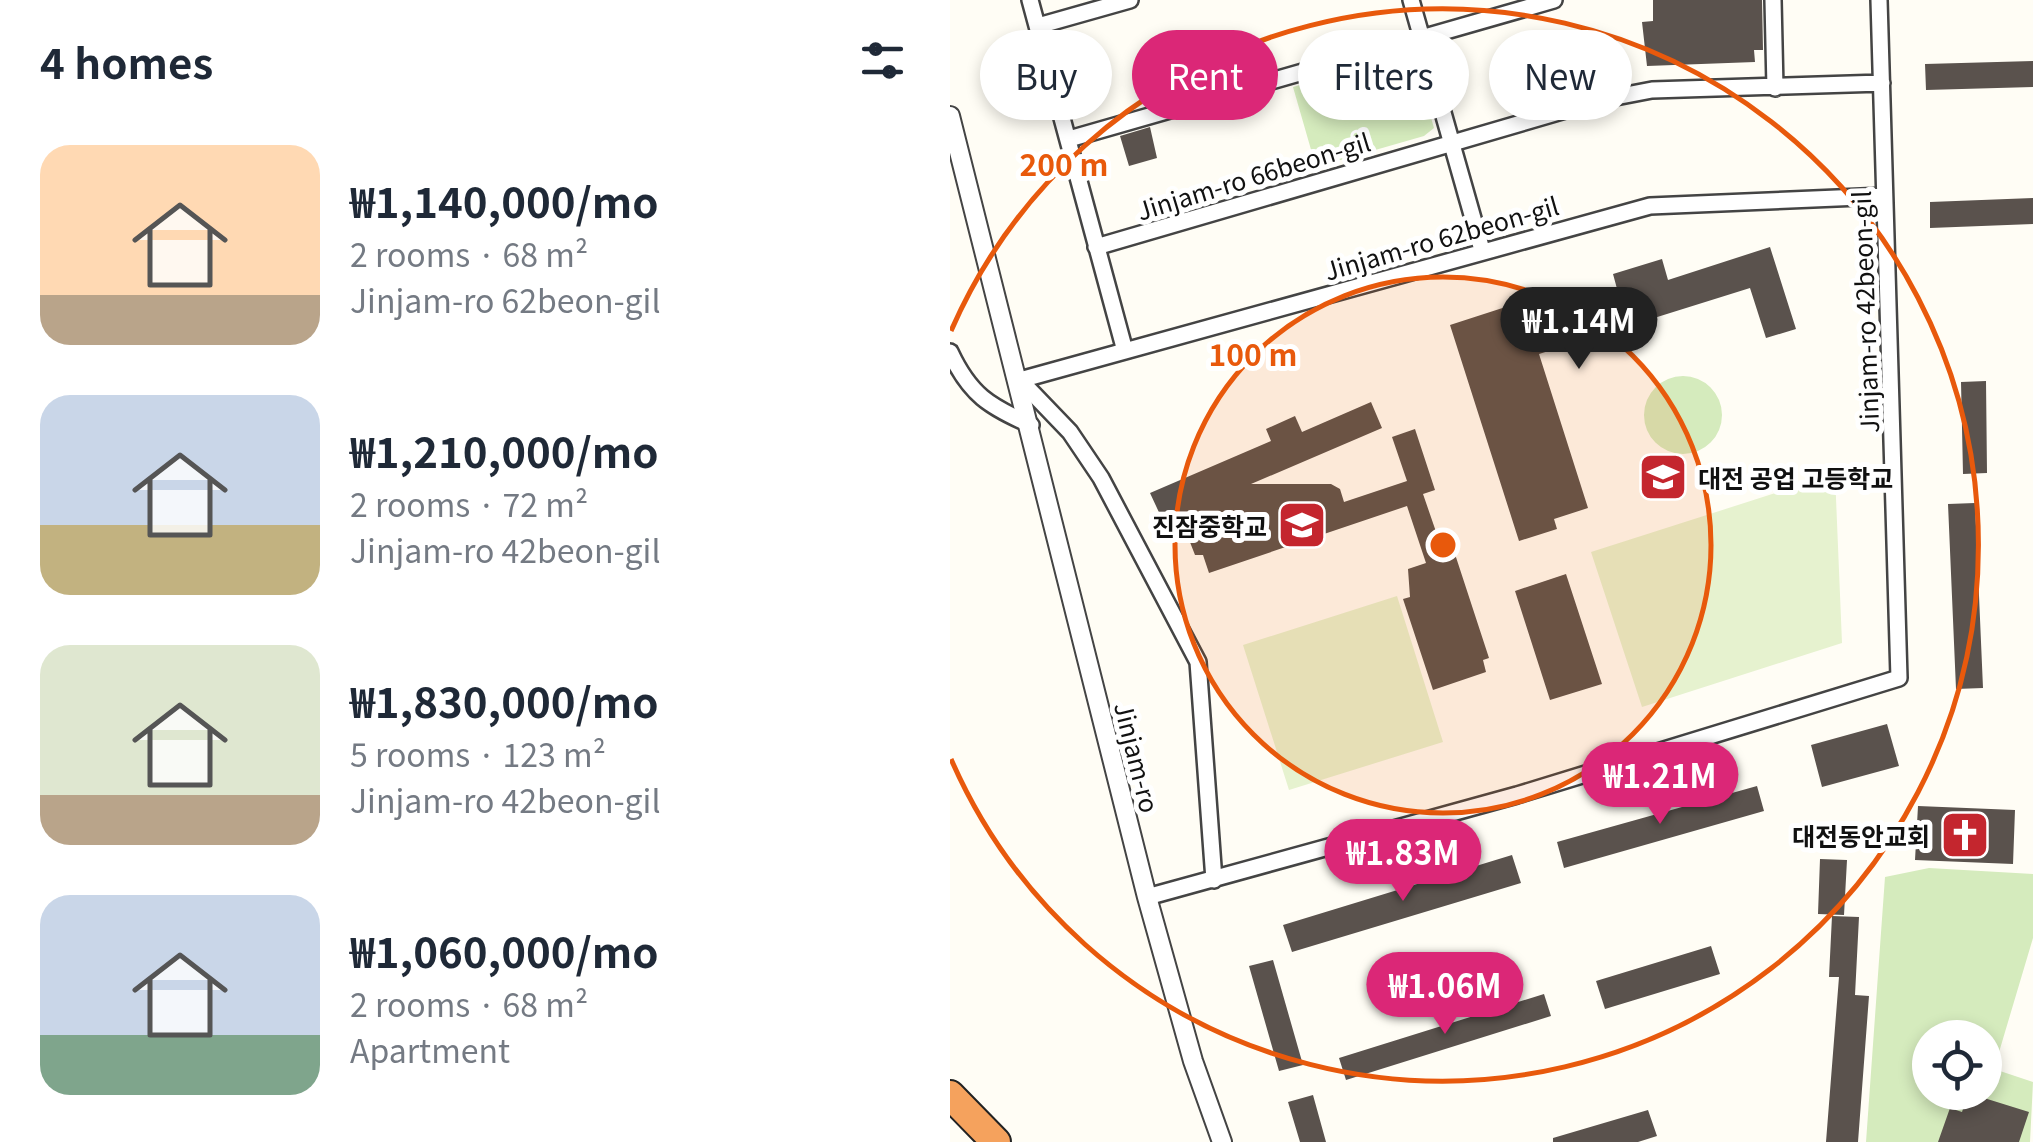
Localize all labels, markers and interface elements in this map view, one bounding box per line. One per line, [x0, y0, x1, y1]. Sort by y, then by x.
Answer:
text: 4 homes [40, 30, 213, 91]
chip: Buy [980, 30, 1112, 120]
chip: Rent [1132, 30, 1278, 120]
chip: Filters [1298, 30, 1469, 120]
chip: New [1489, 30, 1632, 120]
icon: filters [855, 33, 910, 88]
street label: Jinjam-ro 66beon-gil [1132, 122, 1374, 228]
text: 200 m [1020, 141, 1108, 185]
text: ₩1,140,000/mo [350, 169, 659, 230]
icon: home [120, 185, 240, 305]
street label: Jinjam-ro 62beon-gil [1319, 186, 1563, 288]
street label: Jinjam-ro 42beon-gil [1842, 190, 1886, 434]
text: 2 rooms · 68 m² [350, 230, 588, 276]
text: Jinjam-ro 62beon-gil [350, 276, 661, 322]
pin: ₩1.14M [1498, 287, 1660, 372]
text: ₩1.14M [1522, 296, 1636, 342]
text: 100 m [1209, 331, 1297, 375]
text: ₩1,210,000/mo [350, 419, 659, 480]
icon: home [120, 435, 240, 555]
school or university icon: 대전 공업 고등학교 [1637, 451, 1689, 503]
place label: 대전 공업 고등학교 [1698, 459, 1893, 495]
text: 2 rooms · 72 m² [350, 480, 588, 526]
school or university icon: 진잠중학교 [1276, 499, 1328, 551]
place label: 진잠중학교 [1152, 507, 1267, 543]
text: Jinjam-ro 42beon-gil [350, 526, 661, 572]
centre of rings [1425, 527, 1461, 563]
text: ₩1,830,000/mo [350, 669, 659, 730]
icon: home [120, 685, 240, 805]
street label: Jinjam-ro [1107, 698, 1169, 816]
text: 5 rooms · 123 m² [350, 730, 606, 776]
pin: ₩1.21M [1579, 742, 1741, 827]
text: ₩1.21M [1603, 751, 1717, 797]
text: Jinjam-ro 42beon-gil [350, 776, 661, 822]
church icon: 대전동안교회 [1939, 809, 1991, 861]
place label: 대전동안교회 [1792, 817, 1930, 853]
pin: ₩1.83M [1322, 819, 1484, 904]
text: ₩1.83M [1346, 828, 1460, 874]
text: ₩1,060,000/mo [350, 919, 659, 980]
icon: home [120, 935, 240, 1055]
pin: ₩1.06M [1364, 952, 1526, 1037]
text: ₩1.06M [1388, 961, 1502, 1007]
text: 2 rooms · 68 m² [350, 980, 588, 1026]
map controls [1912, 1020, 2002, 1110]
button: locate [1912, 1020, 2002, 1110]
text: Apartment [350, 1026, 510, 1072]

